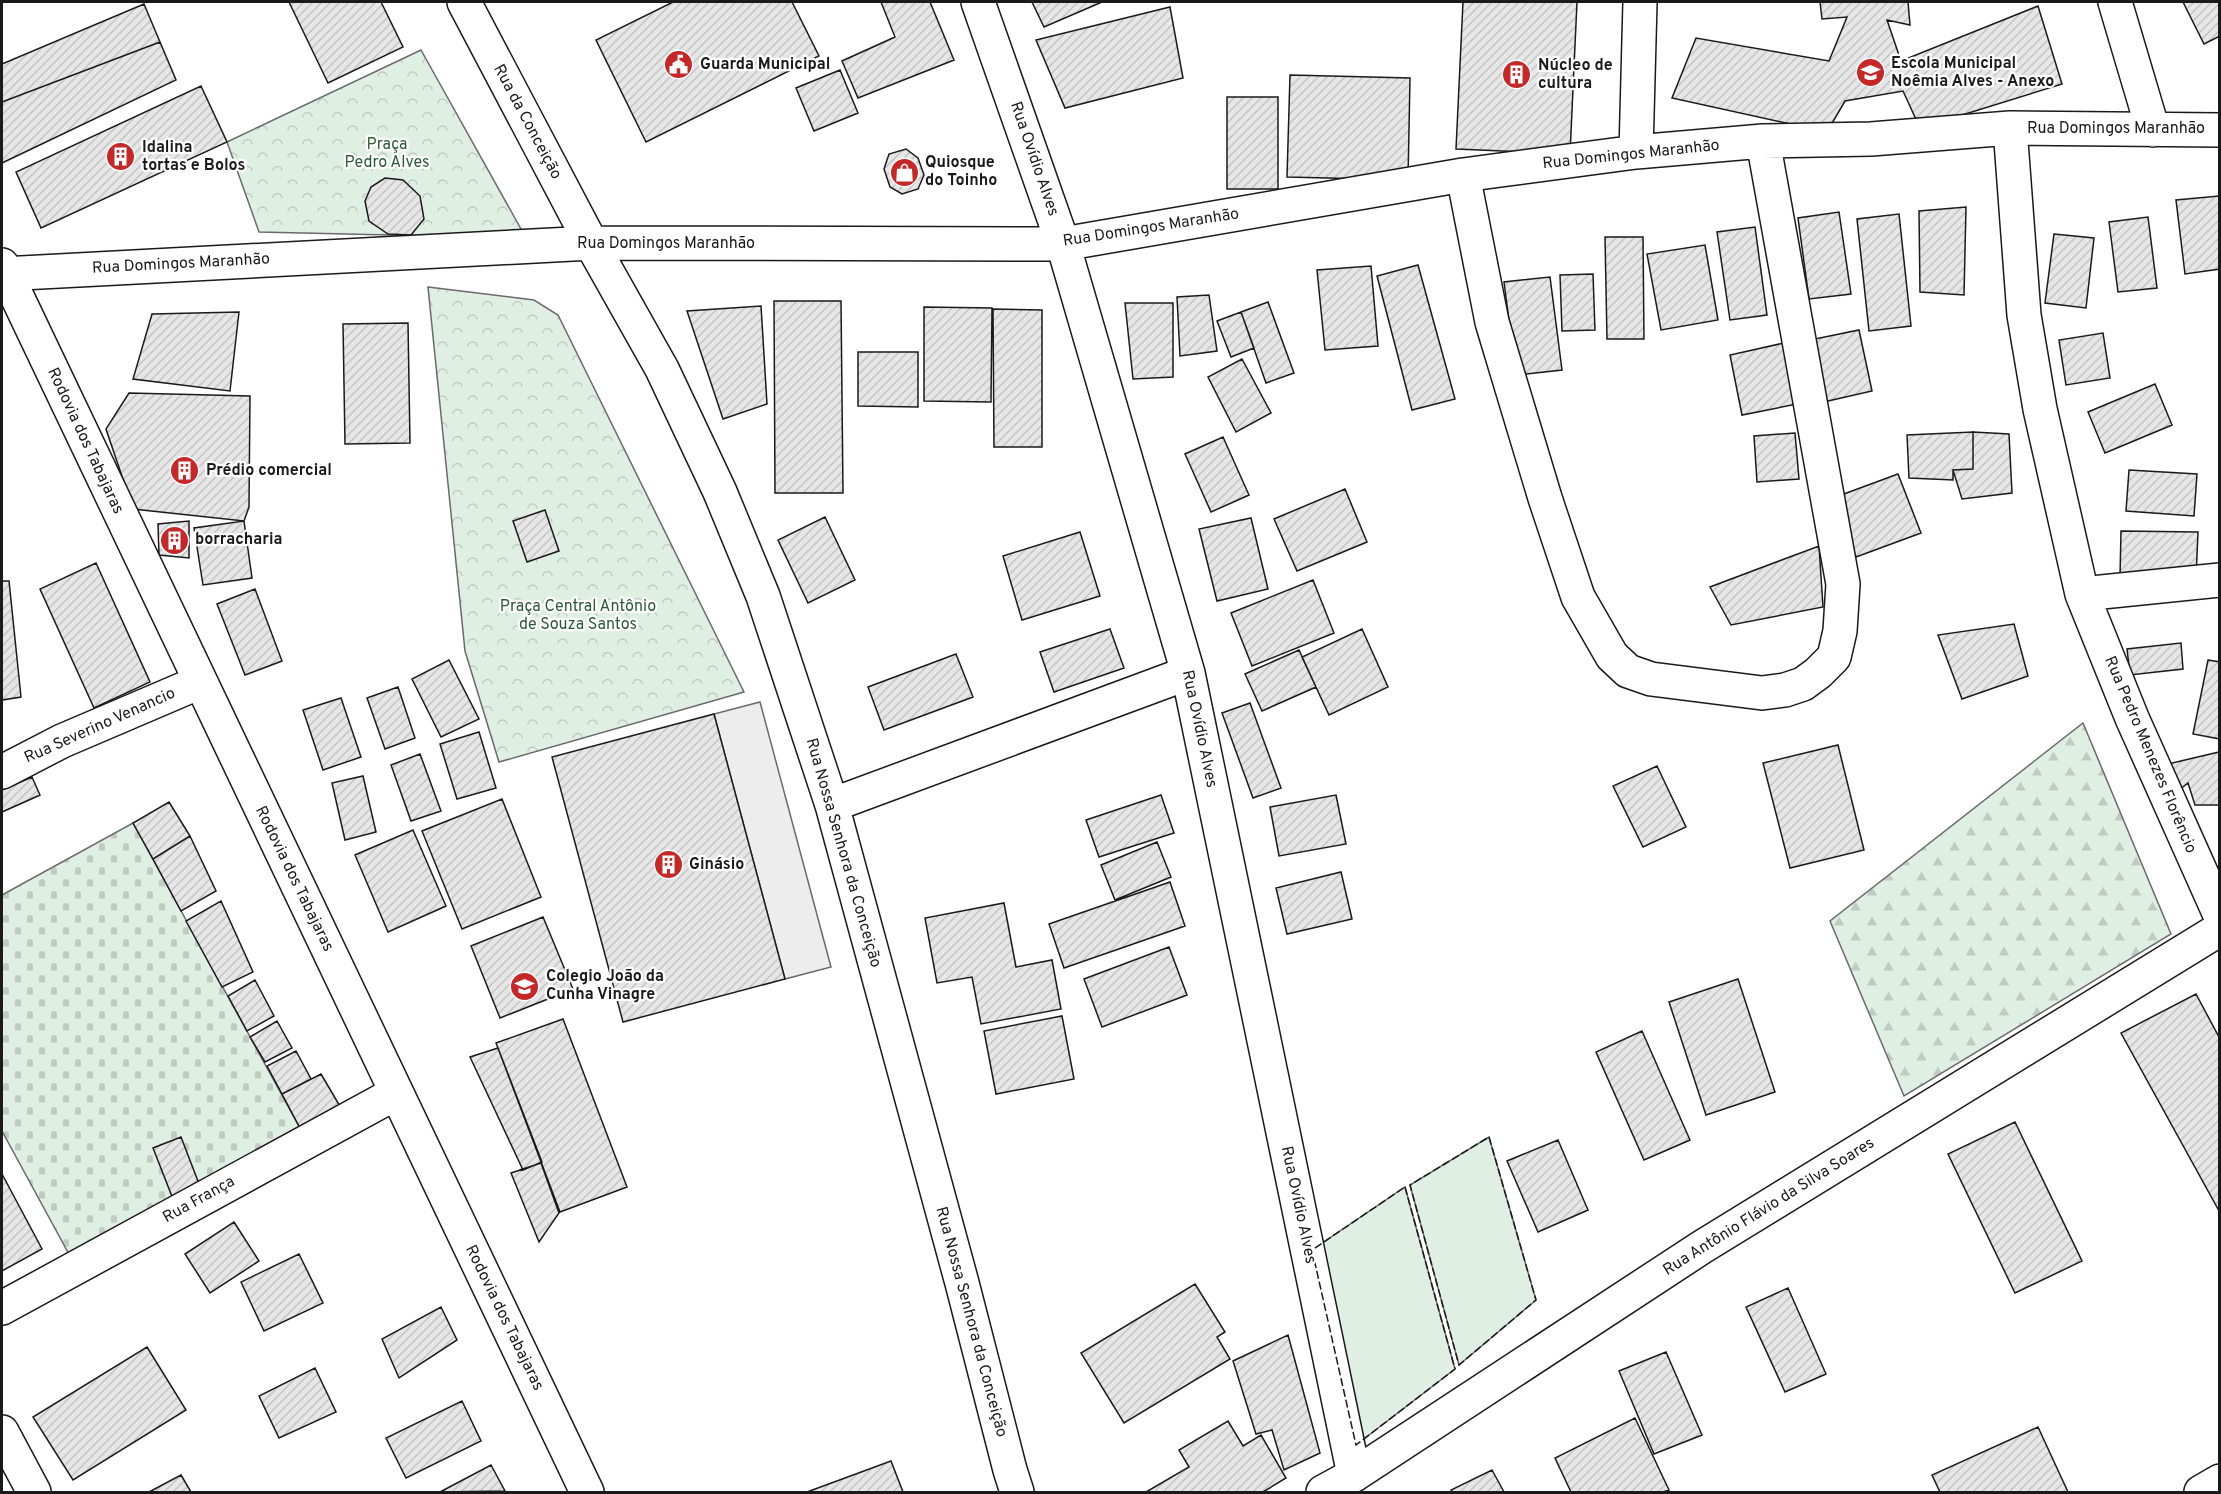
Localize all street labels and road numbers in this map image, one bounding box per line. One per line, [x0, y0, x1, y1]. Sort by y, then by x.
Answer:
street label: Rua da Conceição [488, 61, 566, 183]
street label: Rua Ovídio Alves [1005, 99, 1063, 219]
street label: Rua Domingos Maranhão [2027, 119, 2205, 139]
street label: Rua Domingos Maranhão [1541, 136, 1721, 174]
street label: Rua Domingos Maranhão [1062, 204, 1241, 252]
street label: Rua Domingos Maranhão [577, 234, 755, 254]
street label: Rua Domingos Maranhão [92, 249, 270, 279]
street label: Rodovia dos Tabajaras [42, 365, 128, 517]
street label: Rua Pedro Menezes Florêncio [2099, 653, 2201, 857]
street label: Rua Ovídio Alves [1177, 668, 1221, 790]
street label: Rua Severino Venancio [21, 684, 179, 768]
street label: Rua Nossa Senhora da Conceição [801, 736, 885, 970]
street label: Rodovia dos Tabajaras [250, 803, 338, 955]
street label: Rua Antônio Flávio da Silva Soares [1660, 1133, 1878, 1281]
street label: Rua Ovídio Alves [1276, 1144, 1320, 1266]
street label: Rua França [159, 1172, 239, 1228]
street label: Rua Nossa Senhora da Conceição [931, 1205, 1011, 1439]
street label: Rodovia dos Tabajaras [460, 1242, 548, 1394]

